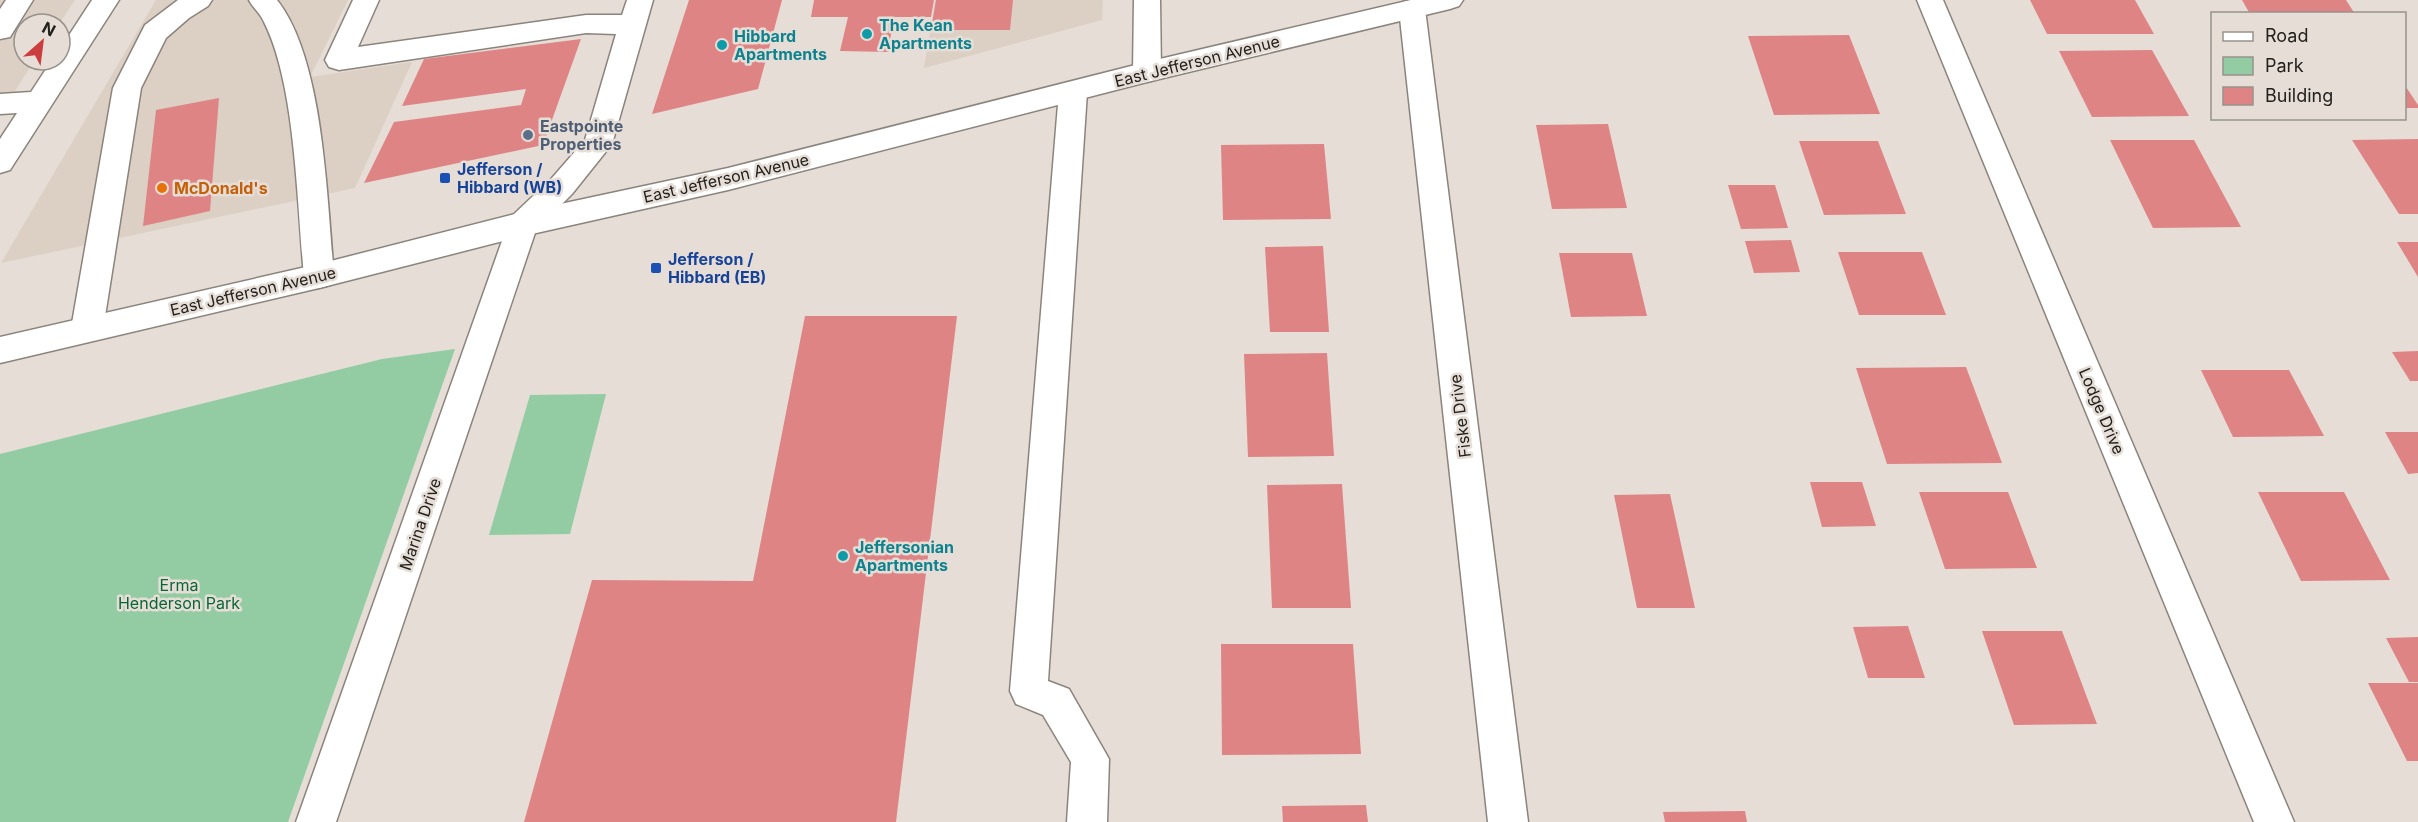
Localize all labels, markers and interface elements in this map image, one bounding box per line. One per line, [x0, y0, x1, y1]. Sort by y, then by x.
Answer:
north arrow [12, 12, 72, 72]
legend [2211, 12, 2406, 120]
place label: The Kean Apartments [879, 15, 972, 53]
text: N [39, 17, 59, 40]
text: Road [2265, 25, 2308, 46]
place label: Hibbard Apartments [734, 26, 827, 64]
marker: The Kean Apartments [860, 27, 874, 41]
street label: East Jefferson Avenue [1112, 31, 1282, 91]
marker: Hibbard Apartments [715, 38, 729, 52]
text: Park [2265, 55, 2304, 76]
text: Building [2265, 85, 2333, 106]
place label: Eastpointe Properties [540, 116, 623, 154]
marker: Eastpointe Properties [521, 128, 535, 142]
street label: East Jefferson Avenue [641, 149, 811, 207]
place label: Jefferson / Hibbard (WB) [457, 159, 562, 197]
marker: Jefferson / Hibbard (WB) [438, 171, 452, 185]
place label: McDonald's [174, 178, 268, 198]
marker: McDonald's [155, 181, 169, 195]
place label: Jefferson / Hibbard (EB) [668, 249, 766, 287]
marker: Jefferson / Hibbard (EB) [649, 261, 663, 275]
street label: East Jefferson Avenue [168, 262, 338, 320]
street label: Lodge Drive [2075, 365, 2129, 457]
street label: Fiske Drive [1445, 373, 1475, 459]
street label: Marina Drive [395, 475, 445, 573]
place label: Jeffersonian Apartments [855, 537, 954, 575]
marker: Jeffersonian Apartments [836, 549, 850, 563]
park label: Erma Henderson Park [118, 575, 240, 613]

